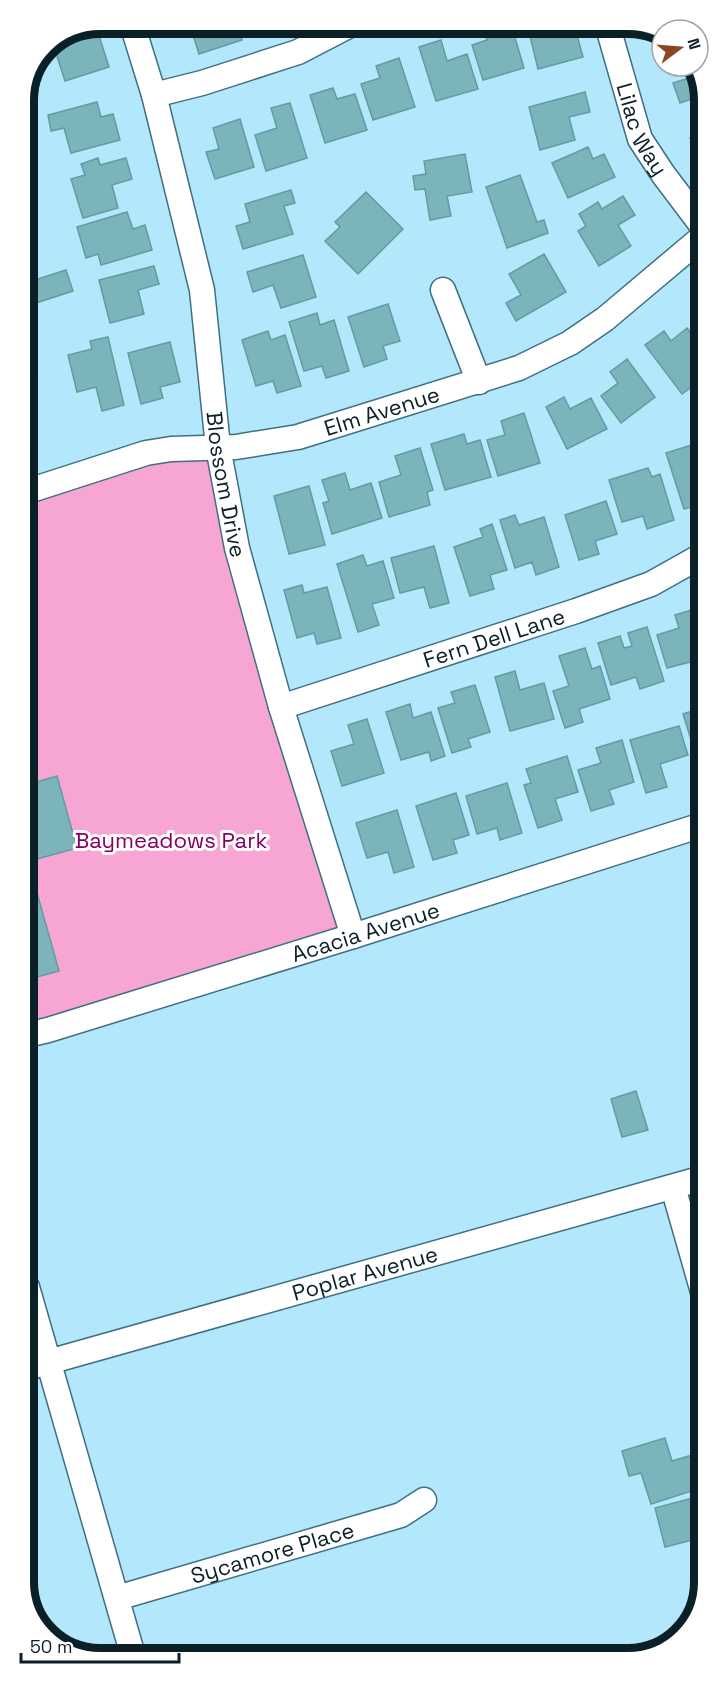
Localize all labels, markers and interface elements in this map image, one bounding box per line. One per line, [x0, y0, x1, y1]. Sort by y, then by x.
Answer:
north arrow [650, 18, 710, 78]
text: N [682, 36, 706, 52]
street label: Lilac Way [611, 79, 674, 181]
street label: Elm Avenue [320, 380, 443, 442]
street label: Blossom Drive [200, 410, 253, 561]
street label: Fern Dell Lane [420, 602, 568, 674]
park label: Baymeadows Park [75, 826, 268, 854]
street label: Acacia Avenue [288, 895, 443, 968]
street label: Poplar Avenue [289, 1239, 441, 1307]
street label: Sycamore Place [187, 1515, 358, 1590]
scale bar [21, 1626, 178, 1664]
text: 50 m [30, 1635, 72, 1658]

